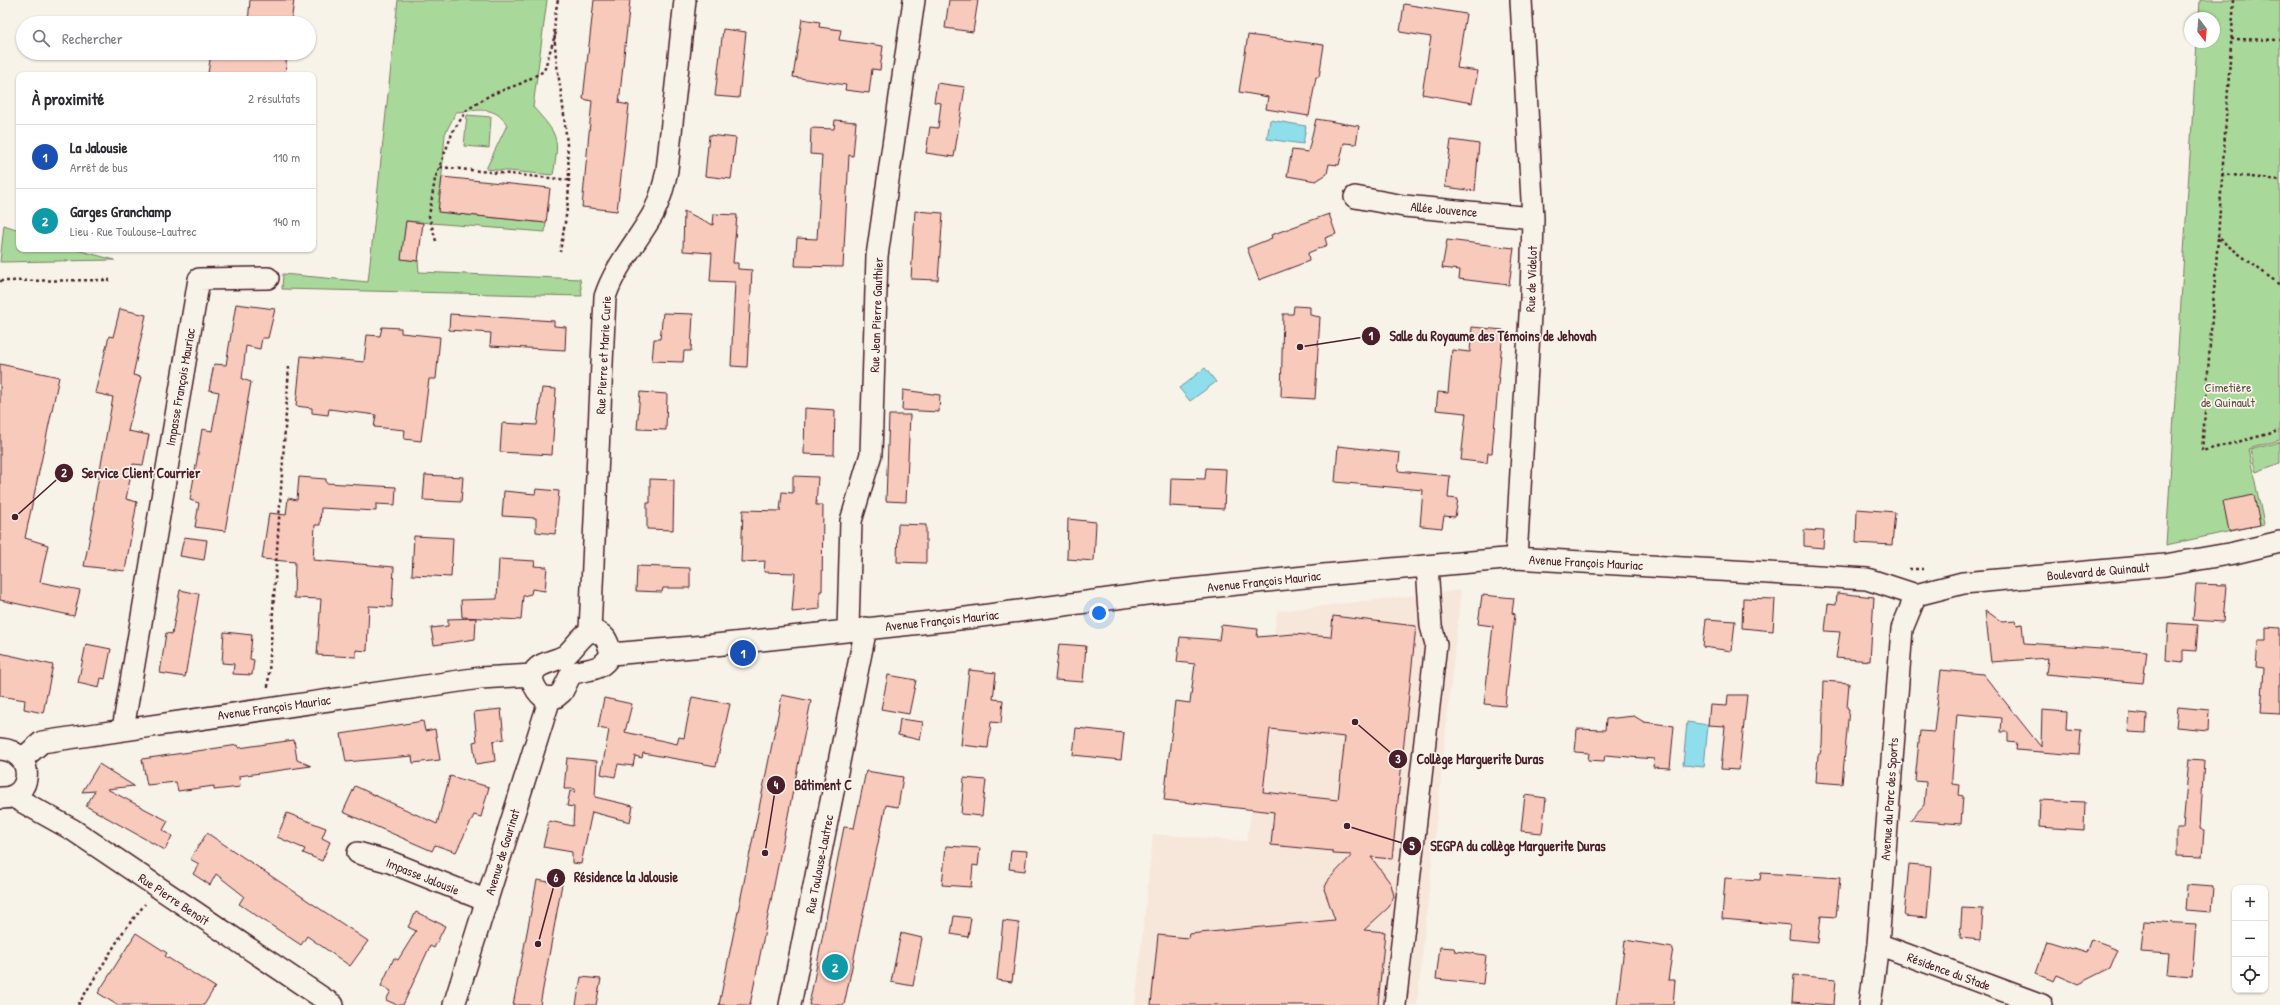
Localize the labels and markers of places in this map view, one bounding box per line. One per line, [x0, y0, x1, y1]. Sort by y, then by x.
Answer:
callout: Salle du Royaume des Témoins de Jehovah [1361, 323, 1604, 349]
callout: Service Client Courrier [54, 460, 208, 486]
pin: 1 [730, 638, 756, 668]
callout: Collège Marguerite Duras [1388, 746, 1552, 772]
callout: Bâtiment C [766, 772, 860, 798]
callout: SEGPA du collège Marguerite Duras [1402, 833, 1614, 859]
callout: Résidence la Jalousie [546, 865, 687, 891]
pin: 2 [822, 952, 848, 982]

